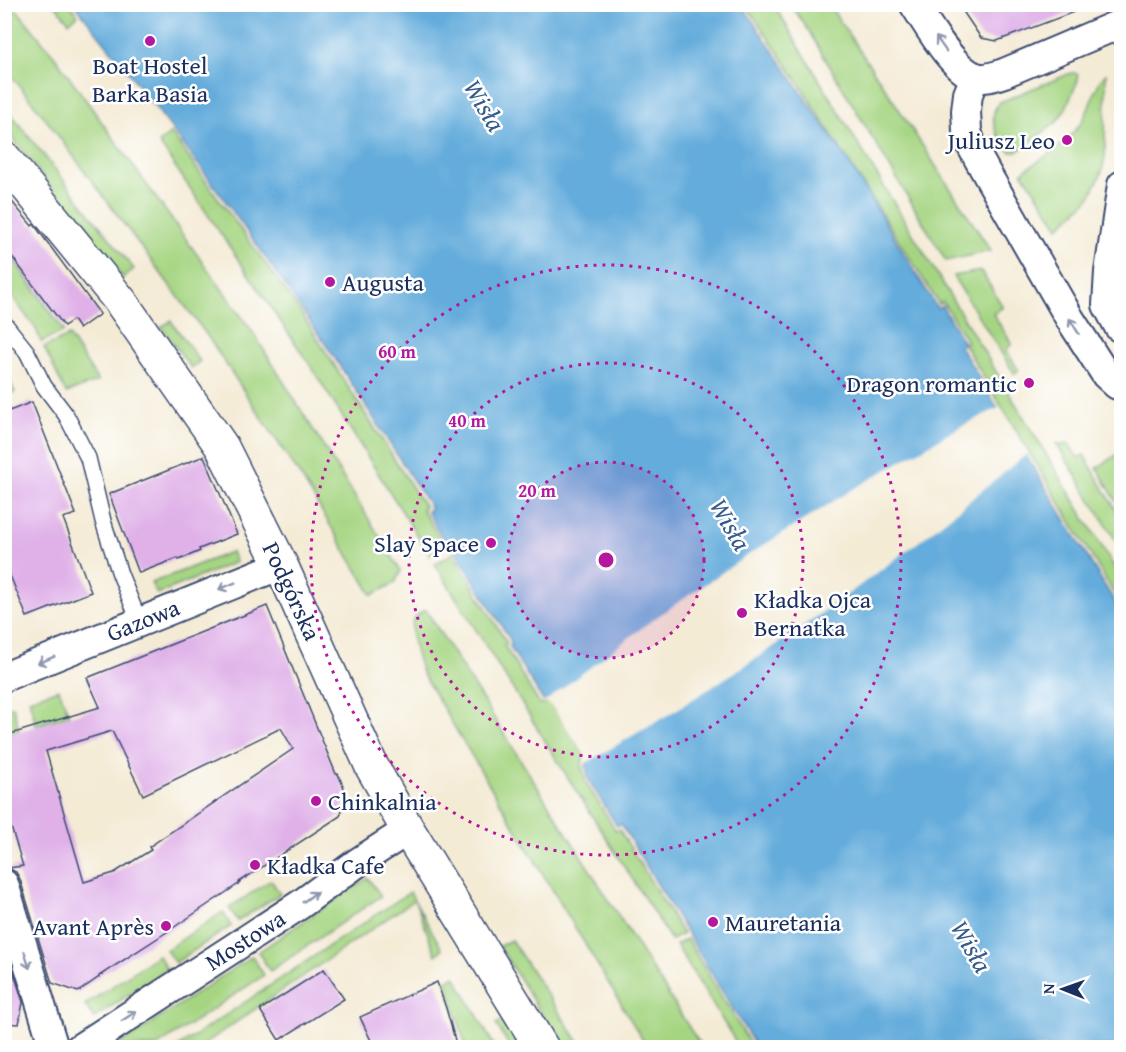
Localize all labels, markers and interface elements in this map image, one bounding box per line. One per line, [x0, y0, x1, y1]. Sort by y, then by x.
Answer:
marker: Boat Hostel Barka Basia [143, 34, 157, 48]
one-way arrow [935, 36, 947, 53]
place label: Boat Hostel Barka Basia [92, 48, 209, 111]
water label: Wisła [454, 71, 516, 139]
place label: Juliusz Leo [944, 123, 1055, 158]
marker: Juliusz Leo [1060, 133, 1074, 147]
place label: Augusta [342, 265, 424, 300]
marker: Augusta [323, 275, 337, 289]
one-way arrow [1068, 318, 1080, 335]
text: 60 m [378, 338, 417, 365]
place label: Dragon romantic [846, 366, 1017, 401]
marker: Dragon romantic [1022, 376, 1036, 390]
text: 40 m [448, 407, 487, 434]
text: 20 m [518, 477, 557, 504]
water label: Wisła [700, 490, 762, 558]
place label: Slay Space [374, 526, 479, 561]
street label: Podgórska [254, 536, 330, 647]
marker: Slay Space [484, 536, 498, 550]
centre of rings [596, 550, 616, 570]
one-way arrow [218, 582, 236, 593]
place label: Kładka Ojca Bernatka [754, 582, 872, 645]
street label: Gazowa [101, 589, 185, 650]
marker: Kładka Ojca Bernatka [735, 606, 749, 620]
one-way arrow [37, 655, 56, 666]
place label: Chinkalnia [328, 784, 437, 819]
marker: Chinkalnia [309, 794, 323, 808]
place label: Kładka Cafe [267, 848, 385, 883]
marker: Kładka Cafe [248, 858, 262, 872]
one-way arrow [302, 891, 318, 903]
street label: Mostowa [198, 901, 293, 979]
place label: Mauretania [725, 905, 842, 940]
place label: Avant Après [32, 909, 154, 944]
water label: Wisła [941, 912, 1003, 980]
marker: Mauretania [706, 915, 720, 929]
marker: Avant Après [159, 919, 173, 933]
one-way arrow [22, 950, 33, 969]
north arrow [1033, 959, 1093, 1019]
text: N [1036, 983, 1060, 994]
one-way arrow [121, 1009, 138, 1022]

